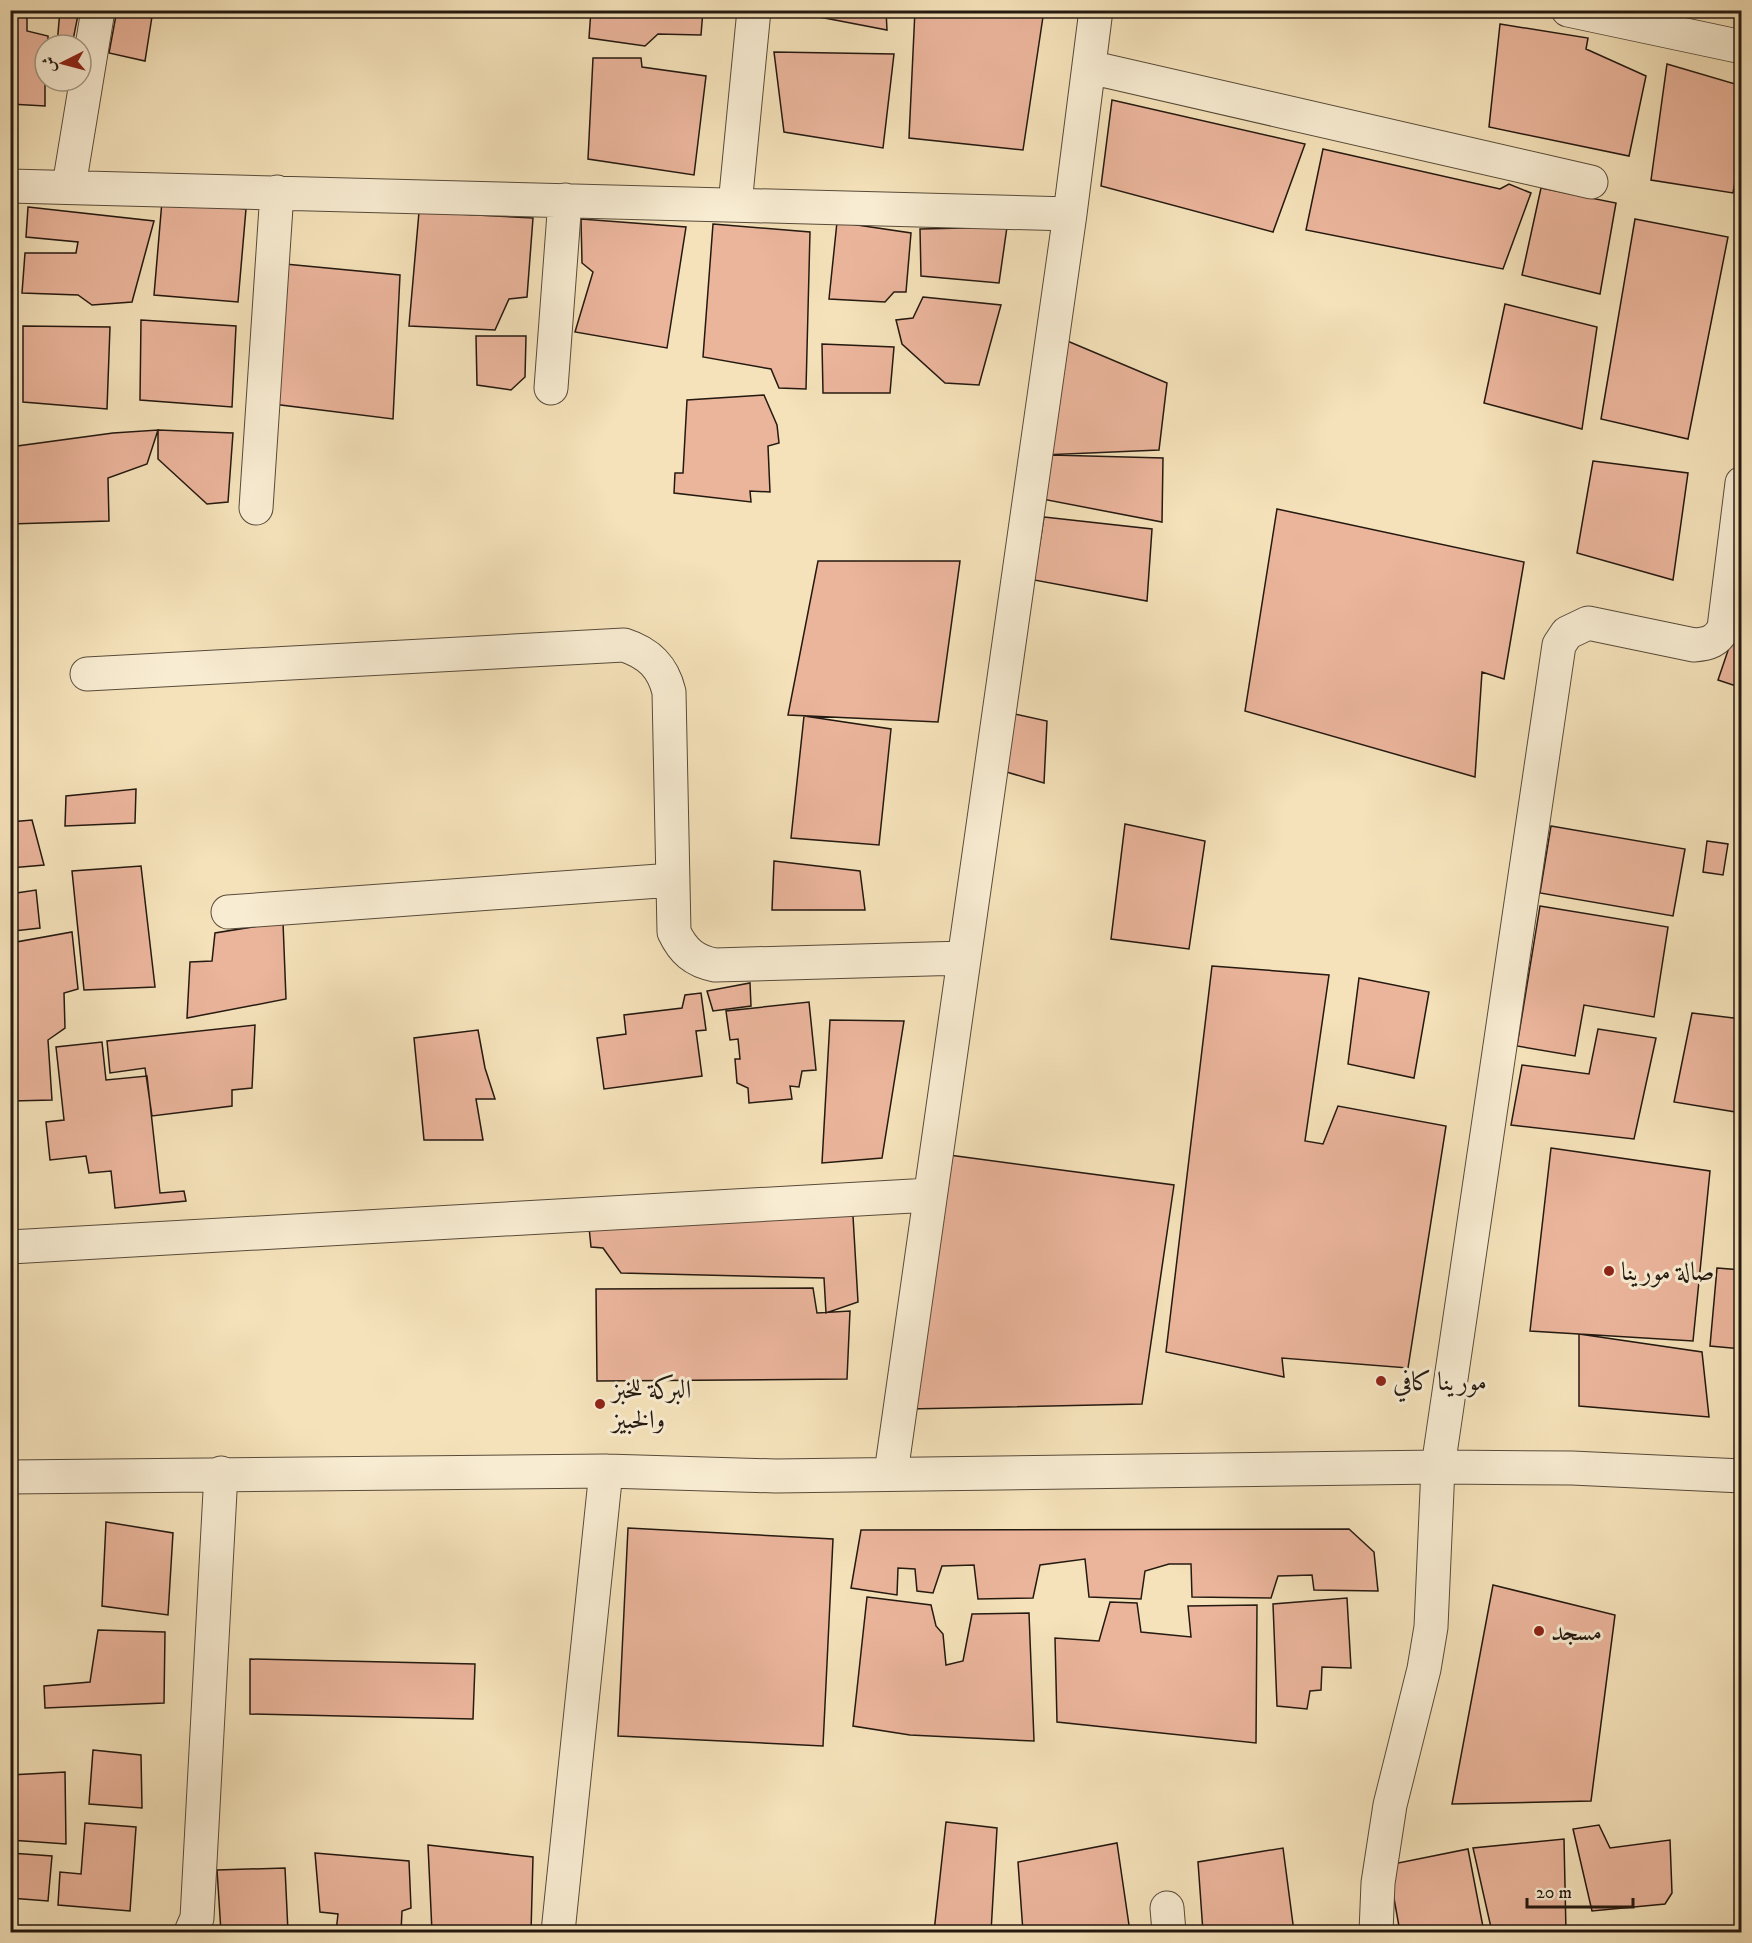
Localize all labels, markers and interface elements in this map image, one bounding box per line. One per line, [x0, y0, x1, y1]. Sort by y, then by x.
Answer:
north arrow [33, 33, 93, 93]
text: ش [38, 56, 60, 73]
place label: صالة مورينا [1621, 1256, 1714, 1289]
marker: صالة مورينا [1602, 1264, 1616, 1278]
place label: مورينا كافي [1393, 1366, 1487, 1403]
place label: البركة للخبز والخبيز [609, 1373, 691, 1437]
marker: مورينا كافي [1374, 1374, 1388, 1388]
marker: البركة للخبز والخبيز [593, 1397, 607, 1411]
place label: مسجد [1551, 1616, 1602, 1649]
marker: مسجد [1532, 1624, 1546, 1638]
scale bar [1527, 1871, 1634, 1909]
text: 20 m [1536, 1882, 1572, 1904]

